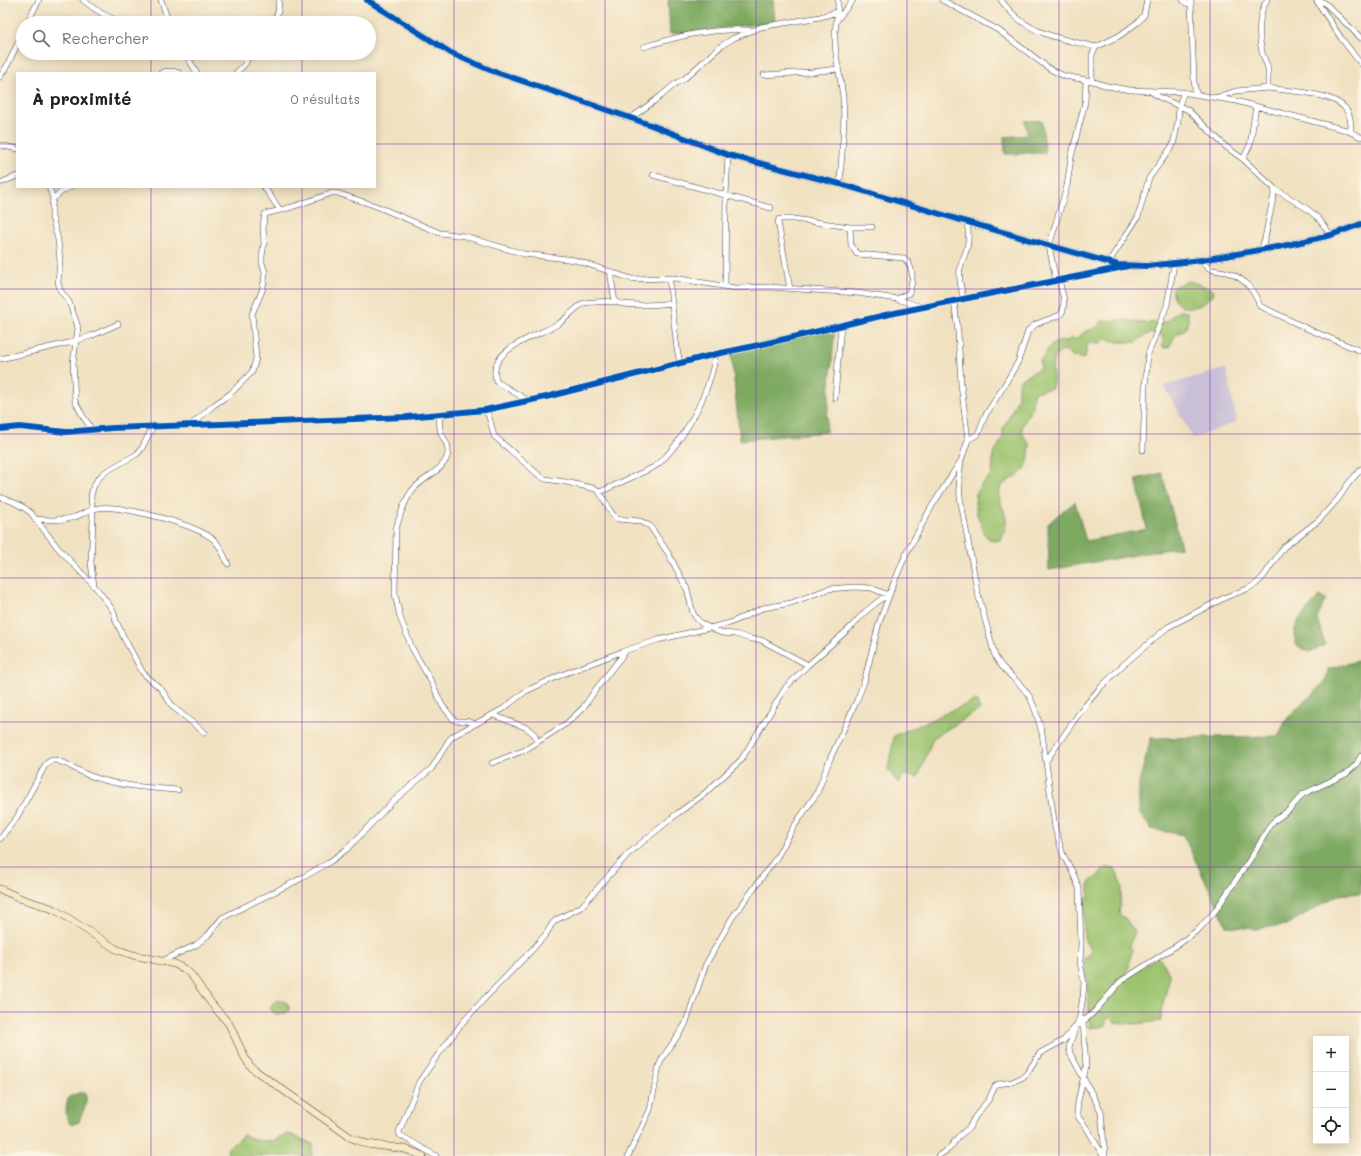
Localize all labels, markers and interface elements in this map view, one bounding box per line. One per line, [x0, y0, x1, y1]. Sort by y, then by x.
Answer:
search box [16, 16, 376, 60]
icon: search [30, 27, 52, 49]
text: Rechercher [62, 28, 149, 48]
text: À proximité [32, 87, 131, 109]
text: 0 résultats [290, 90, 360, 107]
map controls [1313, 1036, 1349, 1144]
button: + [1313, 1036, 1349, 1072]
button: − [1313, 1072, 1349, 1108]
button: locate [1313, 1108, 1349, 1144]

